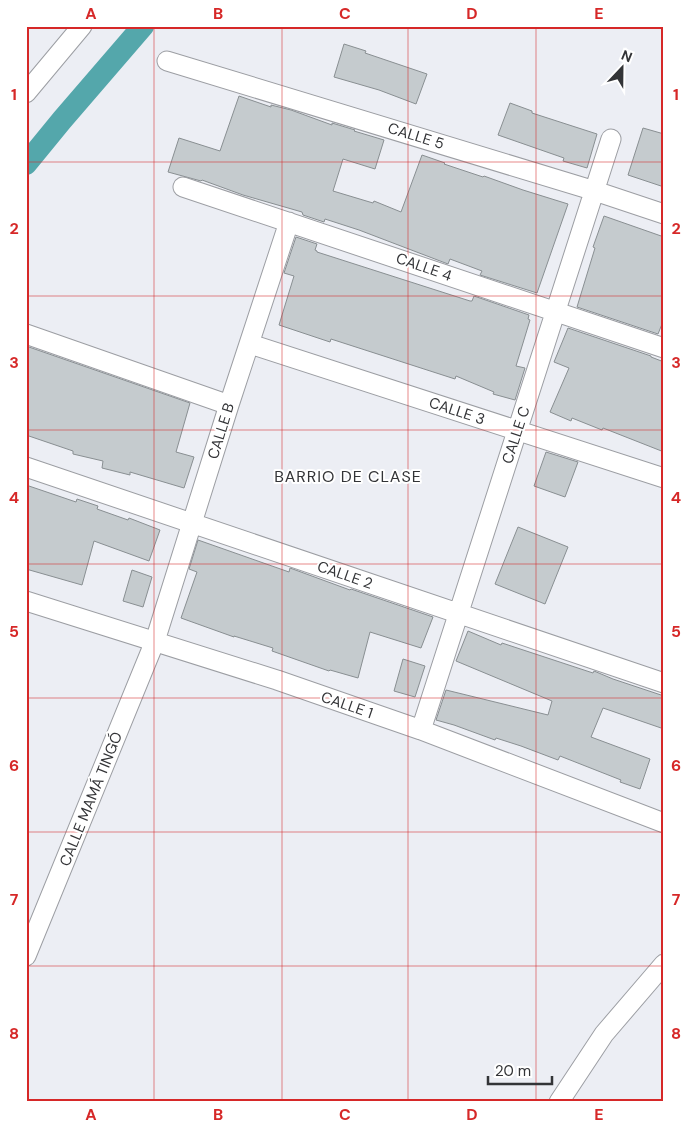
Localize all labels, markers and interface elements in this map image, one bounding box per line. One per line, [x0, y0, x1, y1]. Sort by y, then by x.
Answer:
text: A [85, 3, 97, 24]
text: B [213, 3, 223, 24]
text: C [339, 3, 351, 24]
text: D [466, 3, 478, 24]
text: E [594, 3, 604, 24]
north arrow [598, 42, 648, 92]
text: N [619, 46, 635, 66]
text: 1 [11, 84, 17, 105]
text: 1 [673, 84, 679, 105]
street label: CALLE 5 [385, 118, 447, 154]
text: 2 [9, 218, 19, 239]
text: 2 [671, 218, 681, 239]
street label: CALLE 4 [393, 248, 455, 286]
text: 3 [9, 352, 19, 373]
text: 3 [671, 352, 681, 373]
street label: CALLE 3 [427, 393, 487, 429]
street label: CALLE B [203, 400, 239, 462]
street label: CALLE C [497, 403, 535, 466]
district label: BARRIO DE CLASE [274, 466, 422, 487]
text: 4 [9, 487, 19, 508]
text: 4 [671, 487, 681, 508]
street label: CALLE 2 [315, 556, 375, 594]
text: 5 [9, 621, 19, 642]
text: 5 [671, 621, 681, 642]
street label: CALLE 1 [318, 687, 376, 723]
street label: CALLE MAMÁ TINGÓ [55, 729, 127, 869]
text: 6 [9, 755, 19, 776]
text: 6 [671, 755, 681, 776]
text: 7 [10, 889, 19, 910]
text: 7 [672, 889, 681, 910]
text: 8 [9, 1023, 19, 1044]
text: 8 [671, 1023, 681, 1044]
scale bar [488, 1053, 551, 1085]
text: 20 m [495, 1061, 531, 1081]
text: A [85, 1104, 97, 1125]
text: B [213, 1104, 223, 1125]
text: C [339, 1104, 351, 1125]
text: D [466, 1104, 478, 1125]
text: E [594, 1104, 604, 1125]

